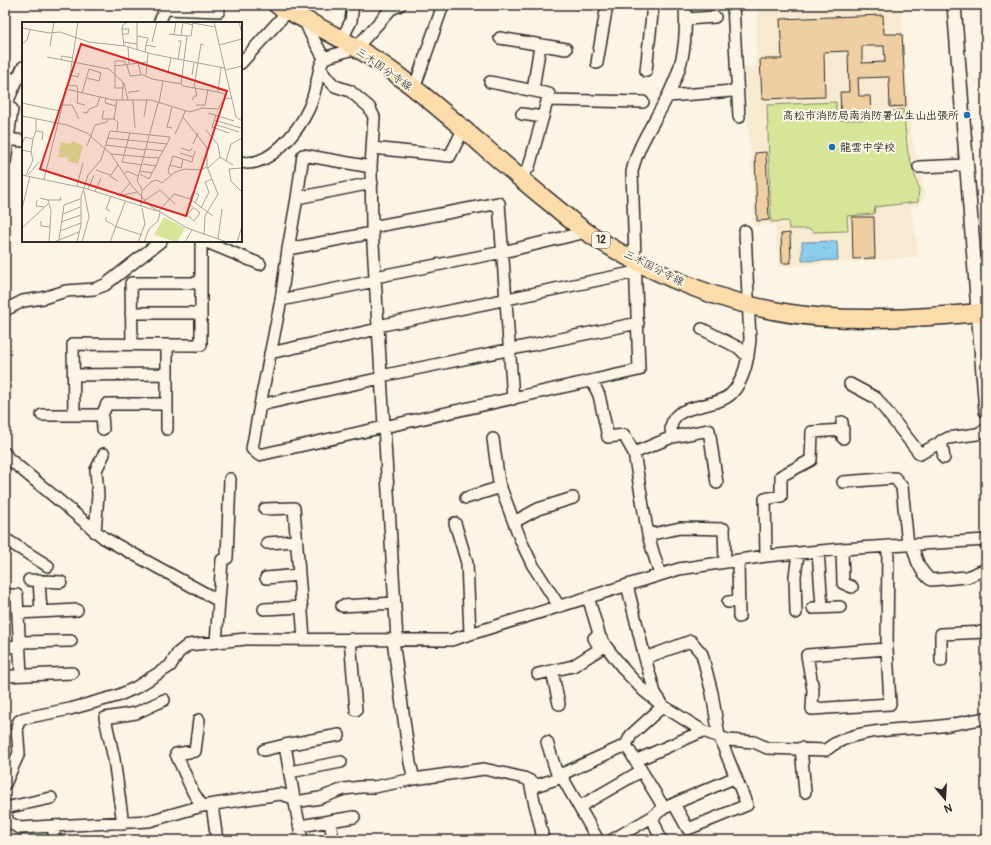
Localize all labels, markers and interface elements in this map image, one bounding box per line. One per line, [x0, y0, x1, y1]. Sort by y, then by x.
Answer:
inset map [22, 22, 242, 242]
street label: 三木国分寺線 [353, 45, 415, 93]
place label: 高松市消防局南消防署仏生山出張所 [783, 109, 959, 122]
marker: 高松市消防局南消防署仏生山出張所 [962, 110, 972, 120]
place label: 龍雲中学校 [840, 141, 895, 154]
marker: 龍雲中学校 [827, 142, 837, 152]
road number: 12 [592, 232, 610, 248]
street label: 三木国分寺線 [622, 247, 686, 289]
north arrow [925, 779, 965, 819]
text: N [942, 801, 953, 816]

